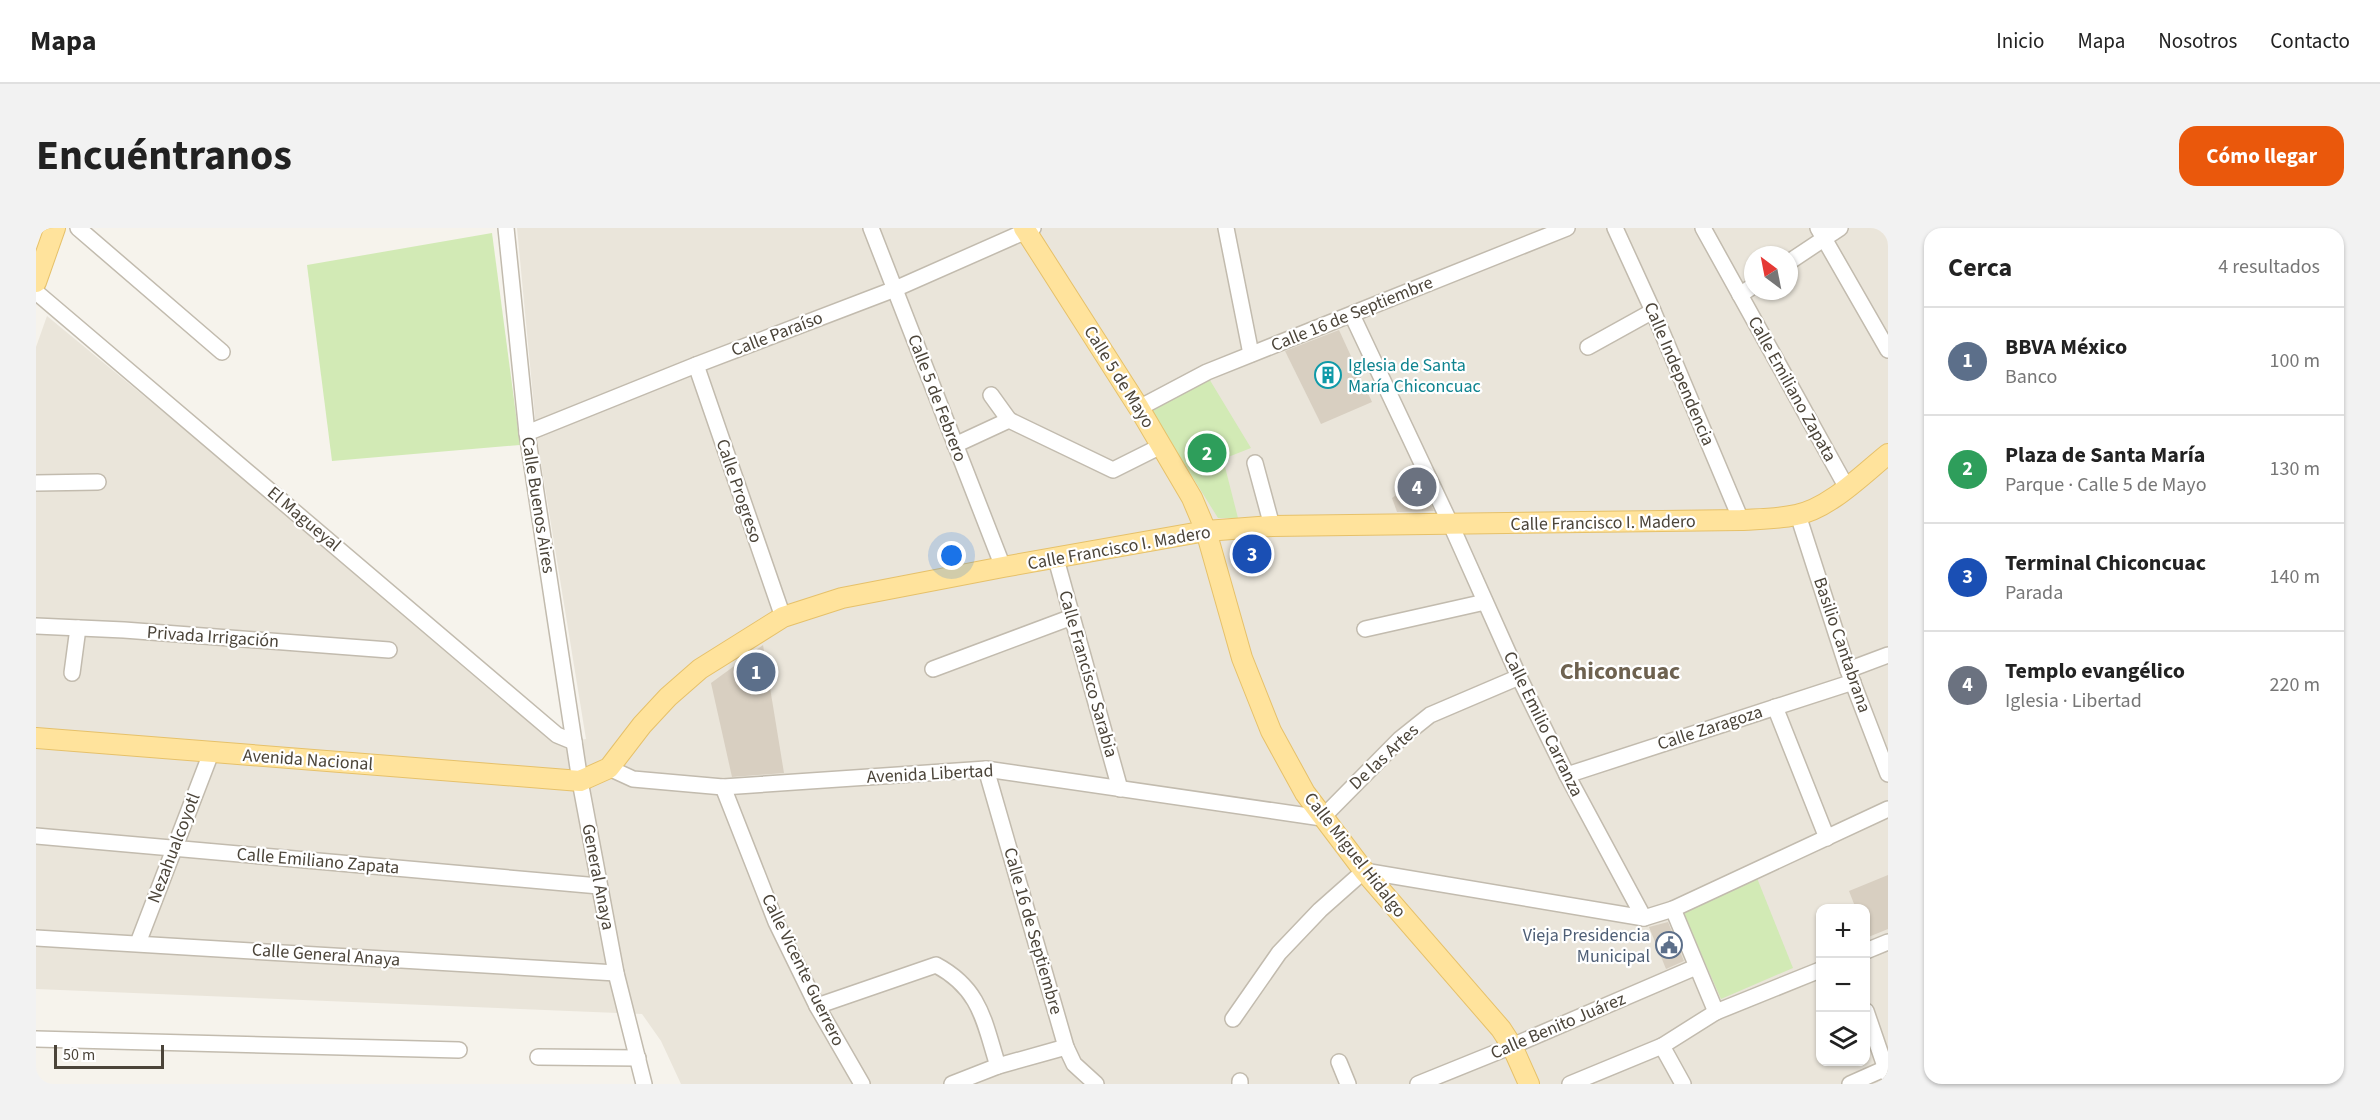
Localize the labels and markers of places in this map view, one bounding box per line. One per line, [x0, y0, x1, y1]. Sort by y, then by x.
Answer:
place label: Iglesia de Santa María Chiconcuac [1348, 353, 1481, 399]
building icon: Iglesia de Santa María Chiconcuac [1313, 360, 1343, 390]
pin: 2 [1188, 430, 1226, 476]
pin: 4 [1398, 464, 1436, 510]
pin: 3 [1232, 532, 1272, 576]
pin: 1 [736, 650, 776, 694]
place label: Vieja Presidencia Municipal [1523, 923, 1650, 969]
public building icon: Vieja Presidencia Municipal [1654, 930, 1684, 960]

